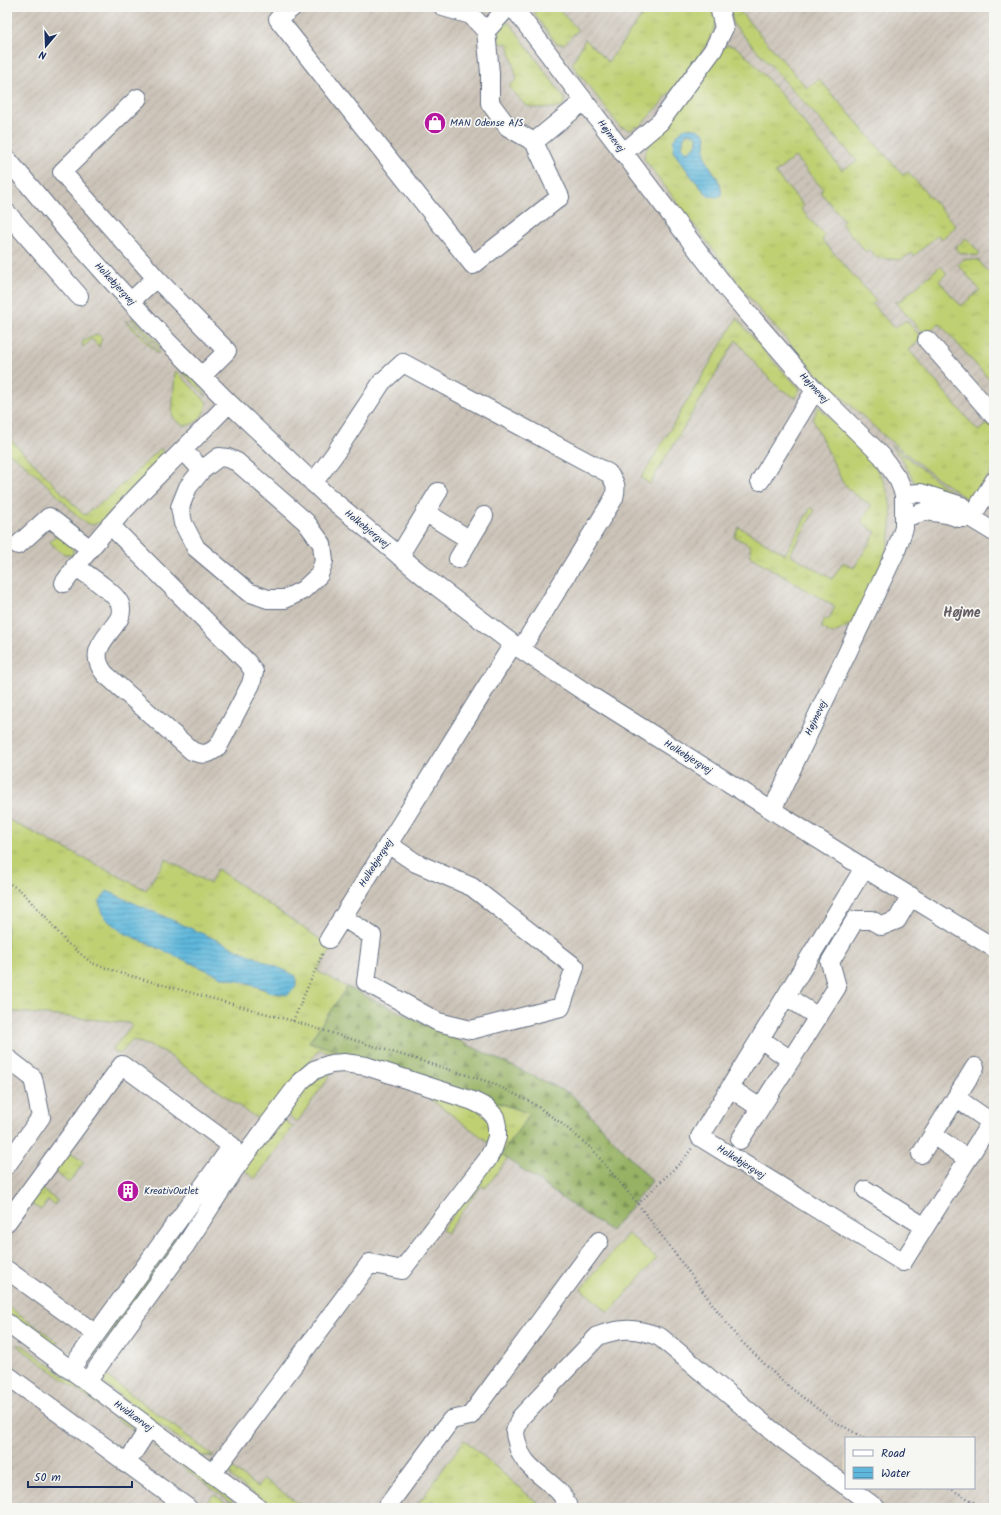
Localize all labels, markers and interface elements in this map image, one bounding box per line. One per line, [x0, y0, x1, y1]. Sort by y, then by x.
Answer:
north arrow [26, 26, 66, 66]
text: N [37, 45, 49, 64]
shop icon: MAN Odense A/S [422, 110, 448, 136]
place label: MAN Odense A/S [450, 115, 524, 131]
street label: Højmevej [593, 116, 629, 156]
street label: Holkebjergvej [91, 259, 140, 310]
street label: Højmevej [795, 369, 833, 408]
street label: Holkebjergvej [341, 506, 394, 553]
district label: Højme [943, 602, 981, 624]
street label: Højmevej [801, 697, 832, 738]
street label: Holkebjergvej [661, 736, 716, 778]
street label: Holkebjergvej [355, 835, 397, 890]
street label: Holkebjergvej [714, 1141, 769, 1183]
building icon: KreativOutlet [115, 1178, 141, 1204]
place label: KreativOutlet [144, 1183, 199, 1199]
street label: Hvidkærvej [110, 1396, 156, 1436]
legend [845, 1437, 975, 1489]
text: Road [881, 1444, 906, 1463]
scale bar [28, 1463, 132, 1489]
text: Water [881, 1464, 911, 1483]
text: 50 m [34, 1468, 61, 1487]

